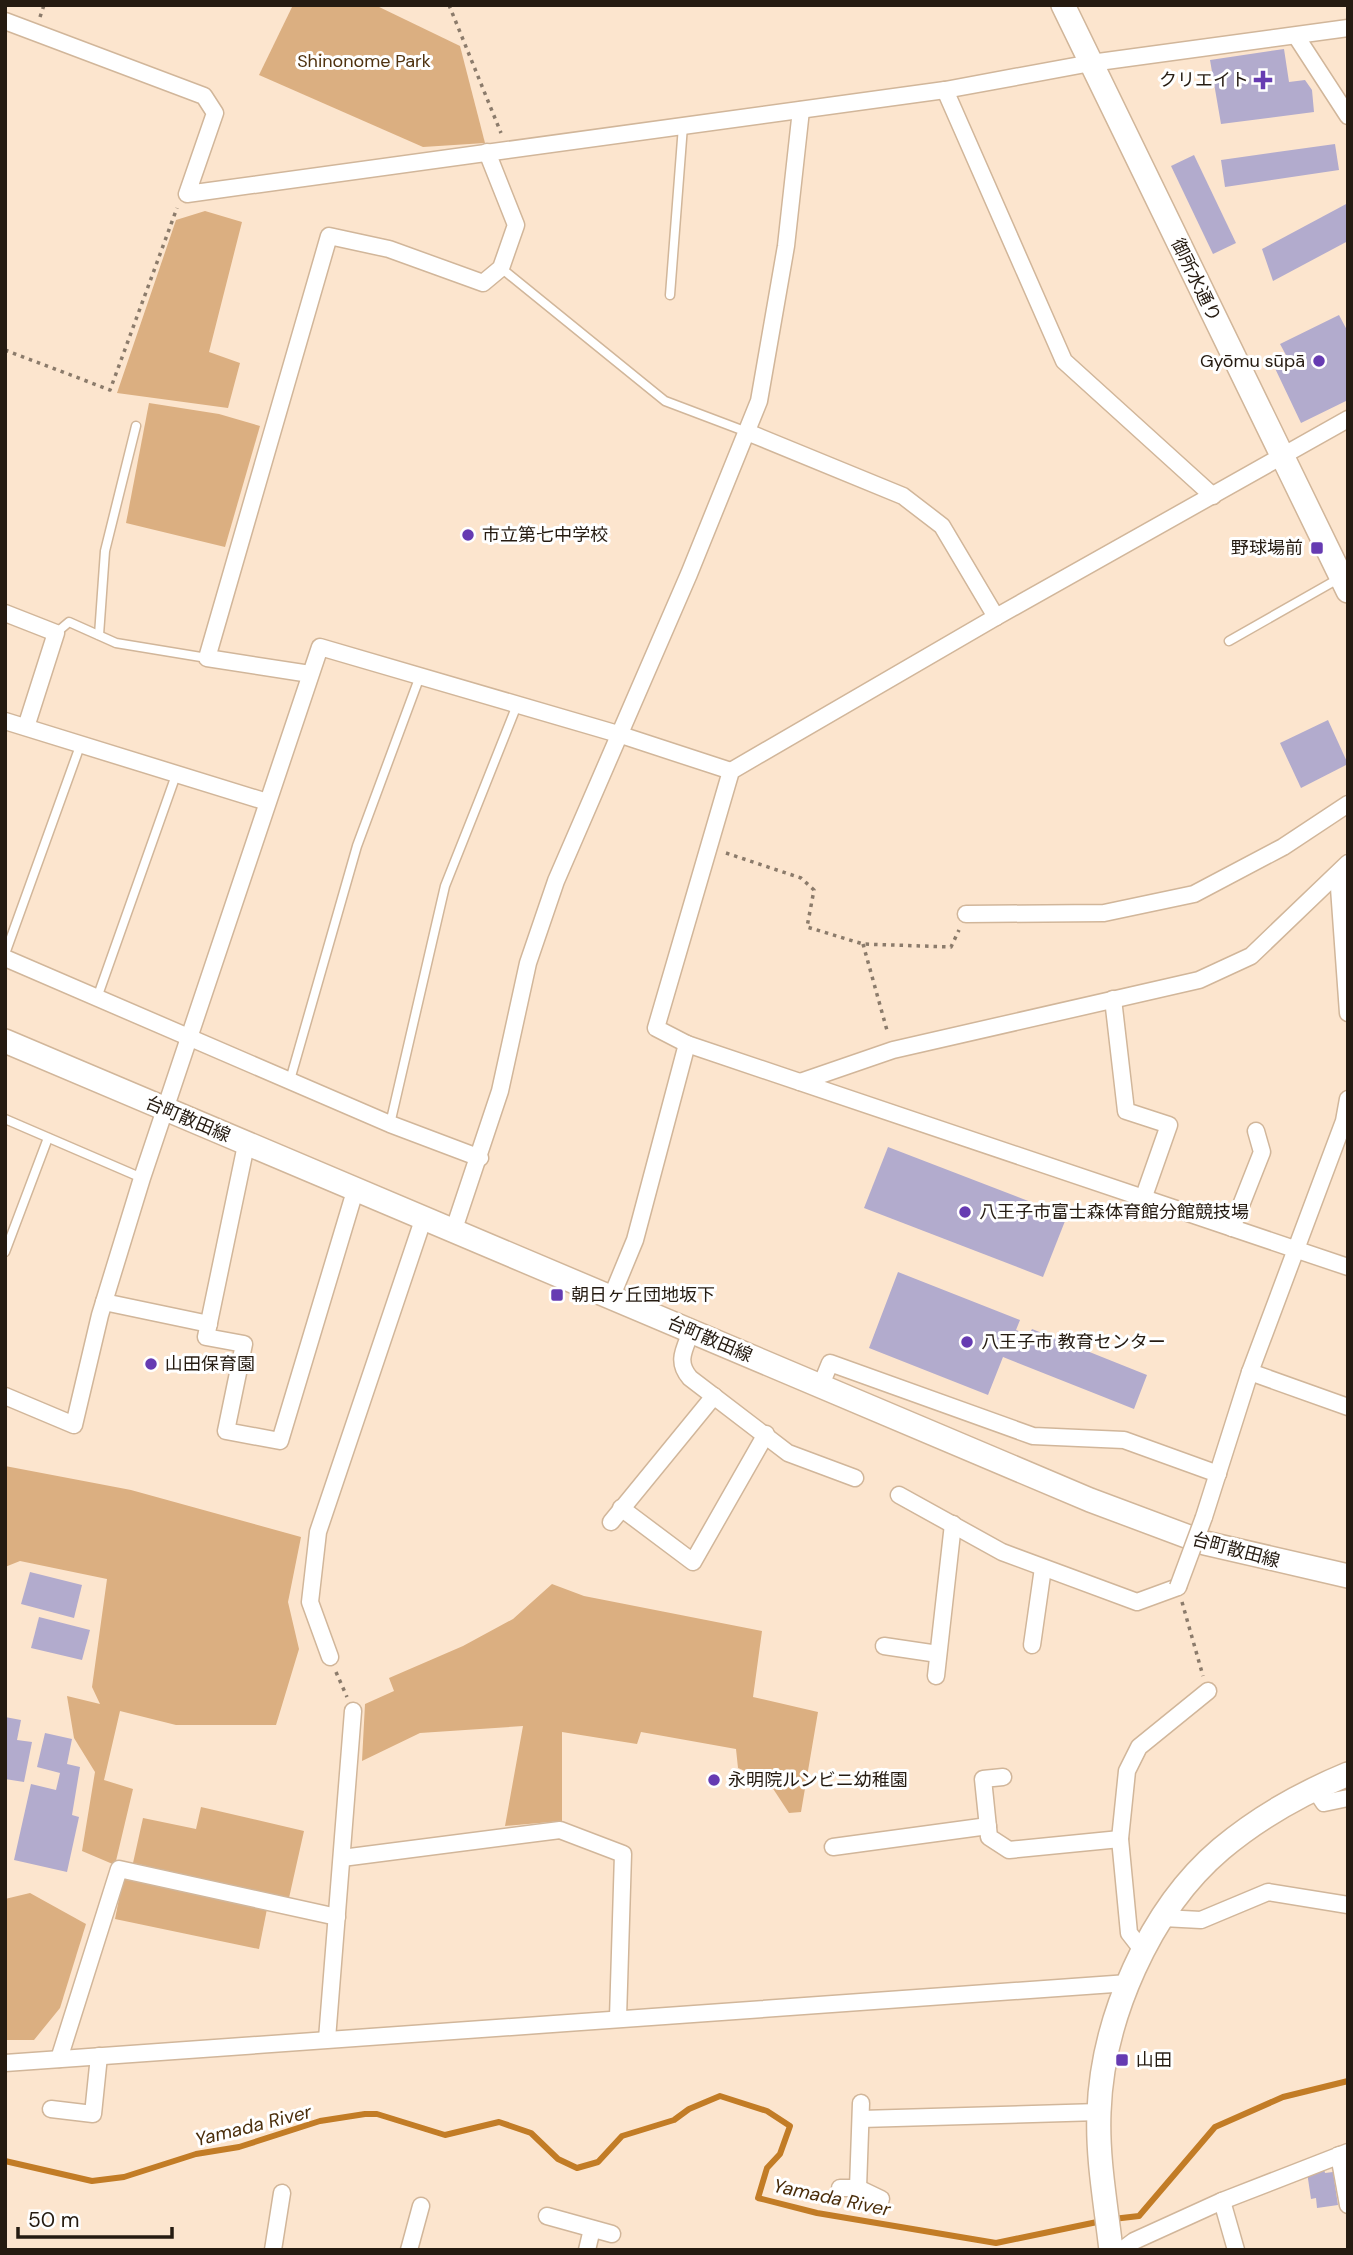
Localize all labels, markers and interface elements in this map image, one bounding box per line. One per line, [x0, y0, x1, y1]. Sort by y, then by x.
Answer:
park label: Shinonome Park [297, 49, 431, 73]
place label: クリエイト [1159, 68, 1249, 92]
marker: クリエイト [1255, 72, 1271, 88]
street label: 御所水通り [1165, 234, 1227, 326]
place label: Gyōmu sūpā [1200, 349, 1305, 373]
marker: Gyōmu sūpā [1311, 353, 1327, 369]
place label: 市立第七中学校 [482, 523, 608, 547]
marker: 市立第七中学校 [460, 527, 476, 543]
place label: 野球場前 [1231, 536, 1303, 560]
marker: 野球場前 [1309, 540, 1325, 556]
street label: 台町散田線 [142, 1090, 234, 1148]
place label: 八王子市富士森体育館分館競技場 [979, 1200, 1249, 1224]
marker: 八王子市富士森体育館分館競技場 [957, 1204, 973, 1220]
place label: 朝日ヶ丘団地坂下 [571, 1283, 715, 1307]
marker: 朝日ヶ丘団地坂下 [549, 1287, 565, 1303]
street label: 台町散田線 [664, 1310, 756, 1368]
place label: 八王子市 教育センター [981, 1330, 1166, 1354]
marker: 八王子市 教育センター [959, 1334, 975, 1350]
place label: 山田保育園 [165, 1352, 255, 1376]
marker: 山田保育園 [143, 1356, 159, 1372]
street label: 台町散田線 [1189, 1527, 1283, 1573]
place label: 永明院ルンビニ幼稚園 [728, 1768, 908, 1792]
marker: 永明院ルンビニ幼稚園 [706, 1772, 722, 1788]
place label: 山田 [1136, 2048, 1172, 2072]
marker: 山田 [1114, 2052, 1130, 2068]
water label: Yamada River [192, 2099, 315, 2152]
water label: Yamada River [771, 2173, 894, 2222]
scale bar [18, 2196, 172, 2240]
text: 50 m [28, 2206, 79, 2234]

